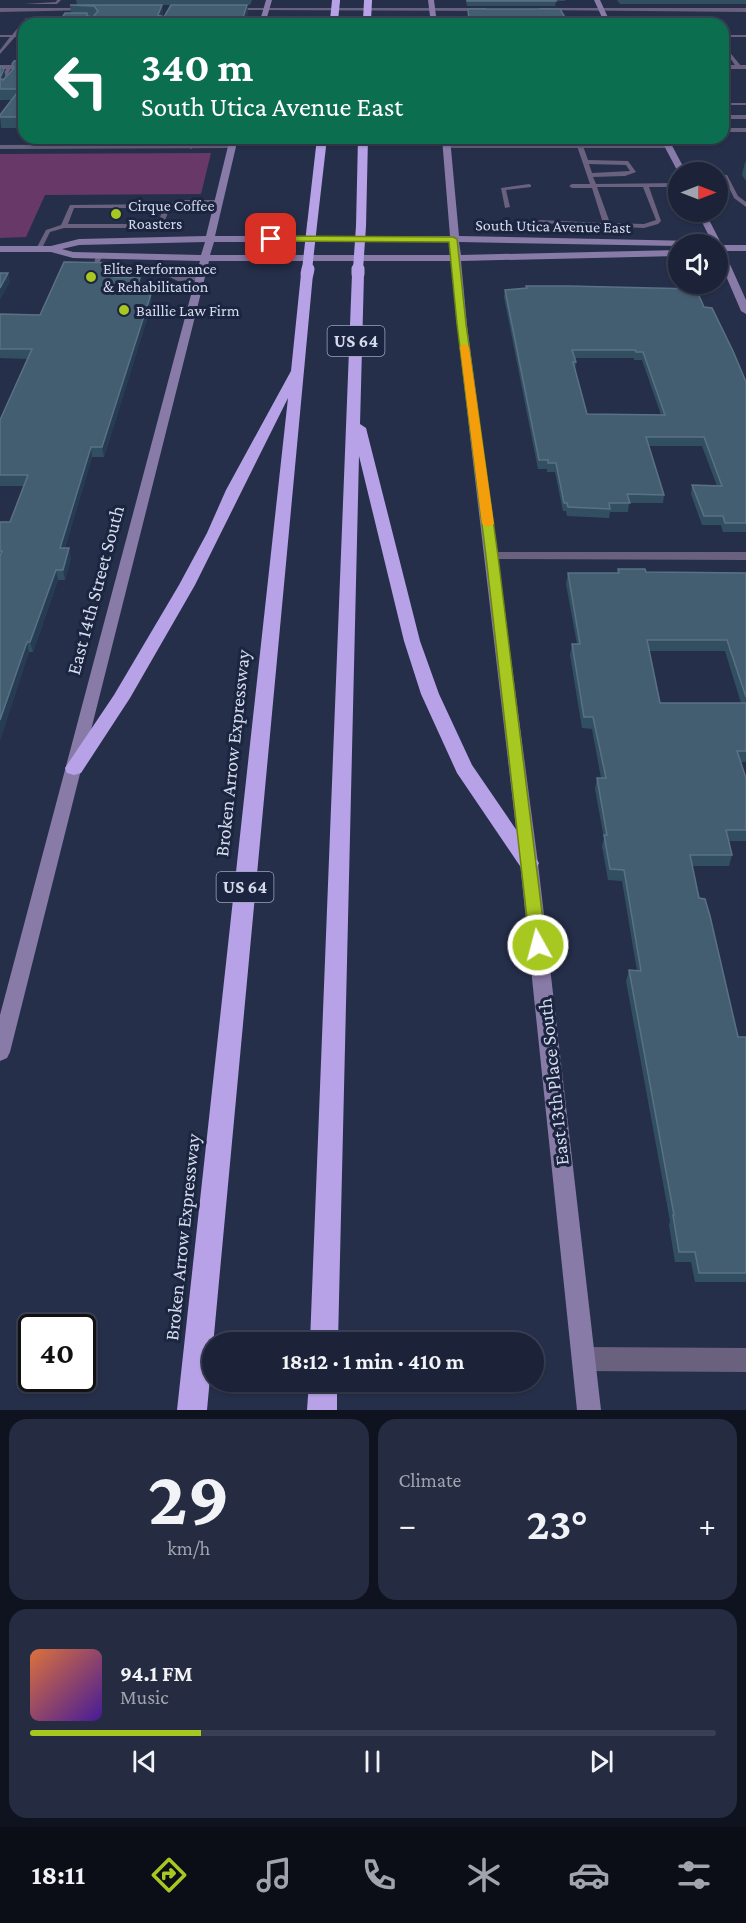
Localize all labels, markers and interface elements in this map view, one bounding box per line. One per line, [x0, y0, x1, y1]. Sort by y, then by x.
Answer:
icon: left [42, 42, 120, 120]
text: 340 m [141, 43, 253, 90]
text: South Utica Avenue East [141, 92, 403, 122]
north arrow [668, 162, 728, 222]
map controls [668, 162, 728, 294]
place label: Cirque Coffee Roasters [128, 197, 214, 232]
marker: Cirque Coffee Roasters [109, 207, 123, 221]
pin [245, 213, 296, 264]
street label: South Utica Avenue East [475, 216, 632, 236]
icon: arrive [254, 222, 287, 255]
button: sound [668, 234, 728, 294]
place label: Elite Performance & Rehabilitation [103, 260, 216, 295]
marker: Elite Performance & Rehabilitation [84, 270, 98, 284]
place label: Baillie Law Firm [136, 302, 240, 319]
marker: Baillie Law Firm [117, 303, 131, 317]
road number: US 64 [328, 326, 385, 356]
street label: East 14th Street South [62, 503, 128, 677]
street label: Broken Arrow Expressway [210, 648, 255, 858]
road number: US 64 [216, 872, 274, 902]
position arrow [506, 913, 570, 977]
street label: East 13th Place South [533, 997, 573, 1167]
street label: Broken Arrow Expressway [160, 1132, 205, 1342]
speed limit sign: 40 [18, 1314, 96, 1392]
text: 18:12 · 1 min · 410 m [282, 1349, 464, 1374]
text: 29 [148, 1454, 230, 1541]
text: Climate [399, 1469, 461, 1491]
text: 23° [526, 1499, 588, 1549]
text: − [399, 1506, 416, 1543]
text: + [699, 1506, 716, 1543]
text: km/h [167, 1537, 210, 1559]
text: 94.1 FM [120, 1661, 193, 1686]
text: Music [120, 1686, 169, 1708]
icon: previous [128, 1745, 161, 1778]
icon: pause [356, 1745, 389, 1778]
icon: next [585, 1745, 618, 1778]
icon: directions [148, 1854, 190, 1896]
icon: music [253, 1854, 295, 1896]
icon: phone [358, 1854, 400, 1896]
icon: climate [463, 1854, 505, 1896]
icon: car [568, 1854, 610, 1896]
icon: filters [673, 1854, 715, 1896]
text: 18:11 [31, 1860, 85, 1890]

